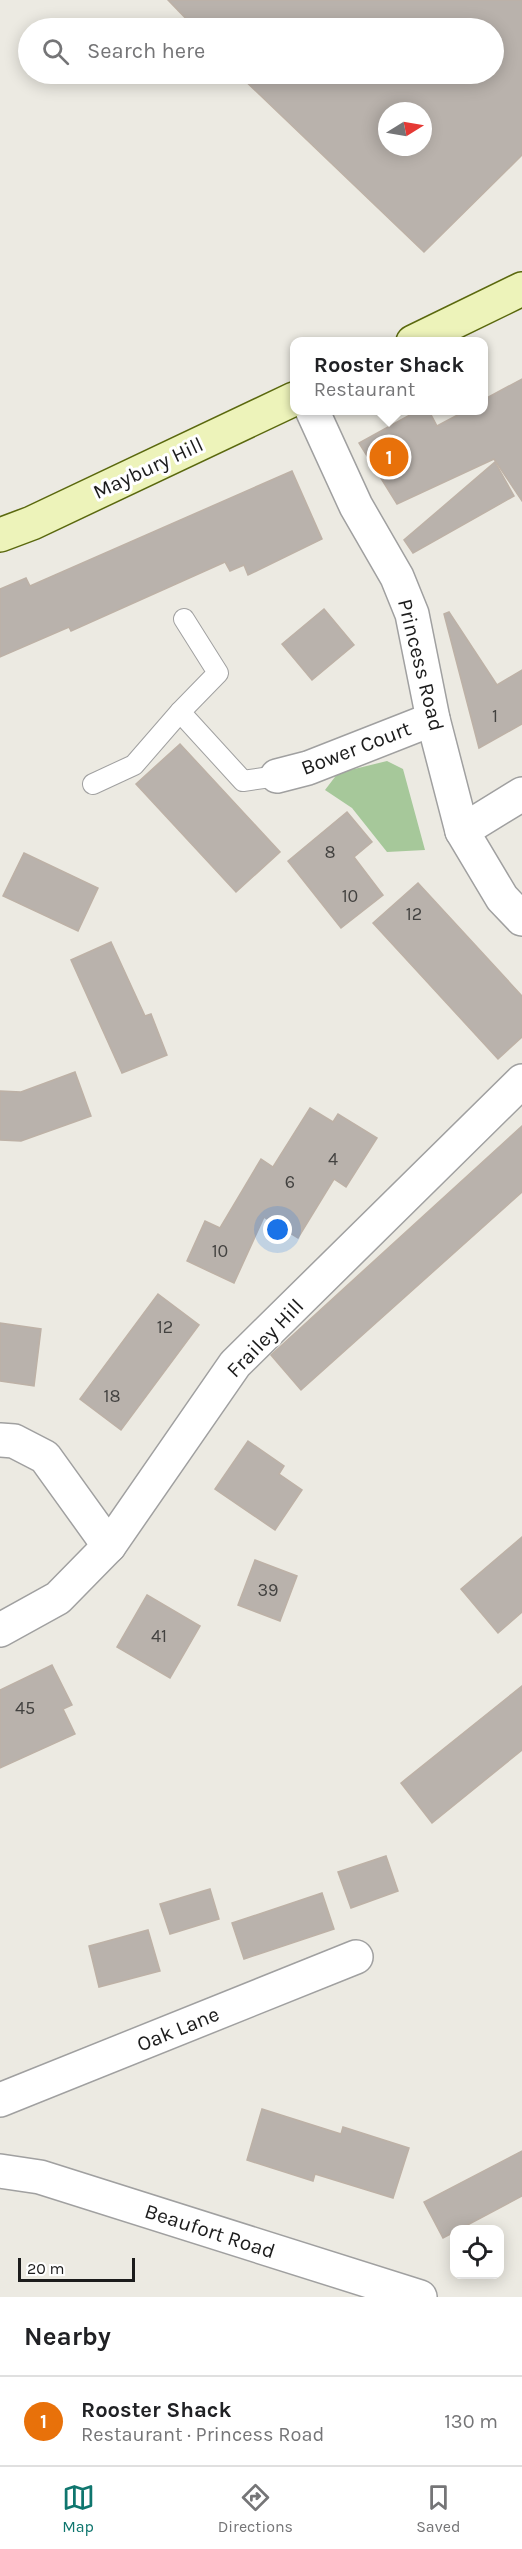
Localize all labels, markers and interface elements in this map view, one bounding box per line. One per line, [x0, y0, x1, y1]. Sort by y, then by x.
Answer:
search box [18, 18, 504, 84]
icon: search [39, 35, 72, 68]
text: Search here [87, 38, 205, 64]
north arrow [378, 102, 432, 156]
popup [290, 337, 488, 415]
text: Rooster Shack [314, 352, 464, 378]
text: Restaurant [314, 378, 415, 401]
street label: Maybury Hill [89, 432, 207, 504]
pin: 1 [370, 434, 408, 480]
street label: Princess Road [393, 597, 449, 733]
house number: 1 [492, 705, 498, 727]
street label: Bower Court [298, 716, 414, 780]
house number: 8 [324, 841, 336, 863]
house number: 10 [342, 885, 358, 907]
house number: 12 [406, 903, 422, 925]
house number: 4 [328, 1148, 338, 1170]
house number: 6 [285, 1171, 295, 1193]
your location [263, 1215, 292, 1244]
house number: 10 [212, 1240, 228, 1262]
street label: Frailey Hill [222, 1294, 308, 1382]
house number: 12 [157, 1316, 173, 1338]
house number: 18 [103, 1385, 121, 1407]
house number: 39 [257, 1579, 279, 1601]
house number: 41 [151, 1625, 167, 1647]
house number: 45 [15, 1697, 35, 1719]
street label: Oak Lane [133, 2002, 223, 2056]
street label: Beaufort Road [142, 2199, 278, 2263]
map controls [450, 2225, 504, 2279]
button: locate [450, 2225, 504, 2279]
scale bar [18, 2255, 135, 2282]
text: 20 m [27, 2259, 65, 2278]
text: Nearby [24, 2321, 111, 2352]
text: Rooster Shack [81, 2397, 231, 2423]
text: 1 [40, 2410, 47, 2433]
text: 130 m [444, 2410, 498, 2433]
text: Restaurant · Princess Road [81, 2423, 324, 2446]
tab: Map [62, 2481, 95, 2536]
tab: Directions [218, 2481, 293, 2536]
tab: Saved [416, 2481, 460, 2536]

